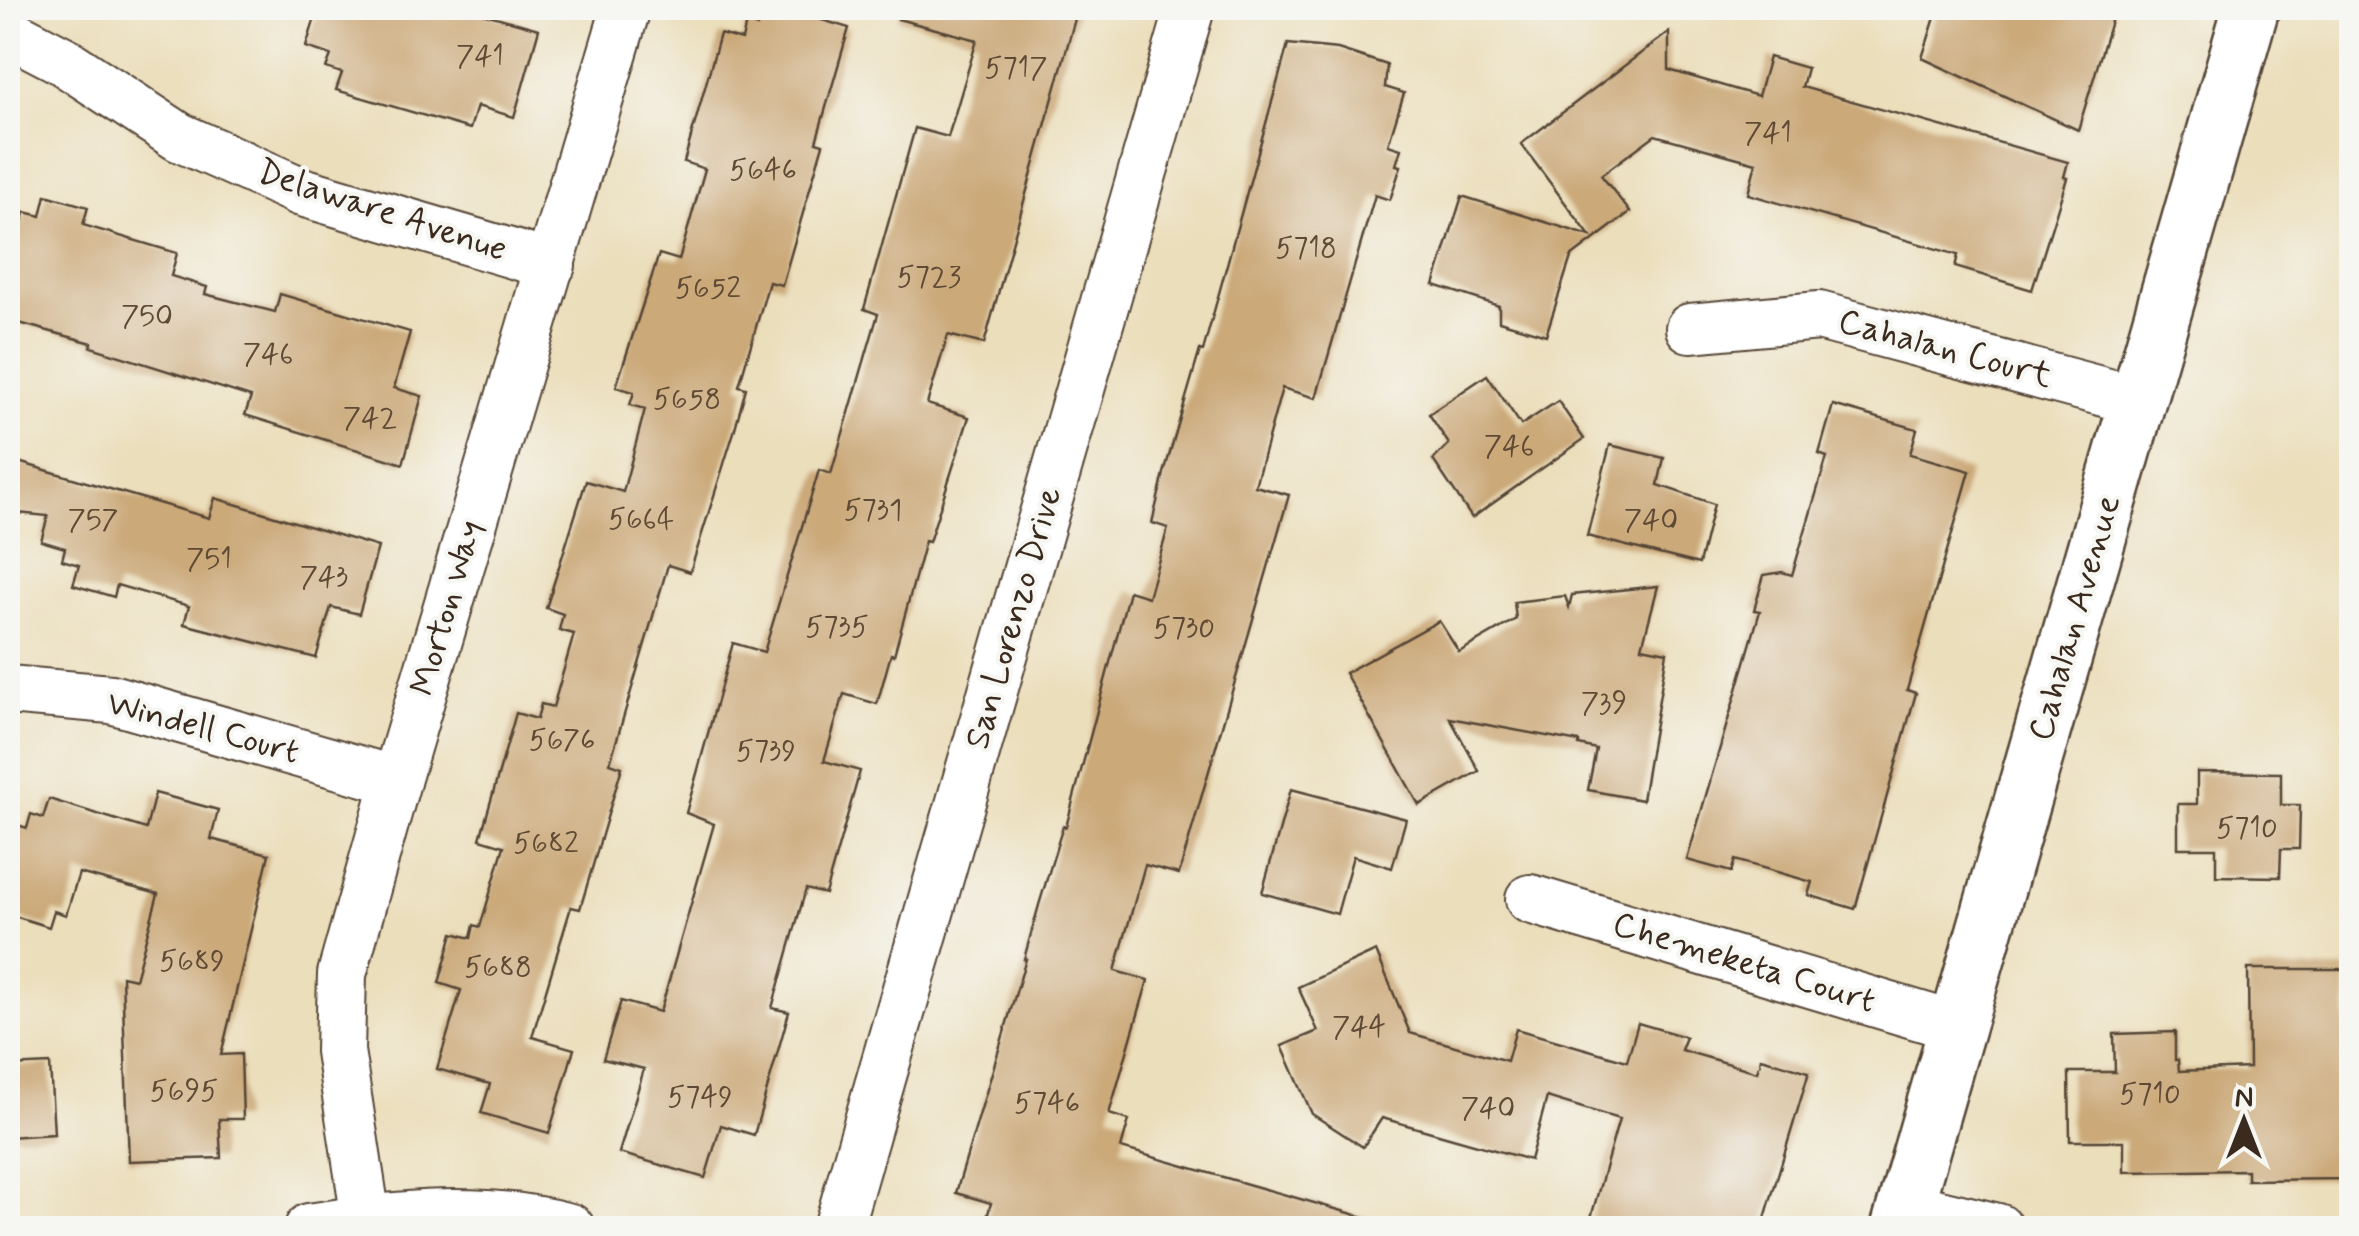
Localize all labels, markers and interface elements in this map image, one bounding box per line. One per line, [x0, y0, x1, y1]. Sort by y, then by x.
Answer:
house number: 741 [456, 37, 504, 76]
house number: 5717 [985, 49, 1047, 88]
house number: 741 [1744, 114, 1792, 153]
street label: Delaware Avenue [251, 149, 513, 273]
house number: 5646 [729, 151, 797, 190]
house number: 5718 [1275, 229, 1337, 268]
house number: 5723 [897, 258, 961, 297]
house number: 5652 [675, 269, 741, 308]
house number: 750 [121, 297, 173, 336]
street label: Cahalan Court [1833, 298, 2057, 400]
house number: 746 [243, 335, 293, 374]
house number: 5658 [653, 380, 721, 419]
house number: 742 [343, 399, 397, 438]
house number: 746 [1484, 427, 1534, 466]
street label: San Lorenzo Drive [955, 482, 1073, 754]
street label: Cahalan Avenue [2018, 490, 2132, 746]
house number: 5731 [844, 491, 902, 530]
house number: 5664 [608, 500, 674, 539]
house number: 757 [68, 501, 118, 540]
house number: 740 [1624, 501, 1678, 540]
street label: Morton Way [400, 515, 494, 701]
house number: 751 [186, 540, 232, 579]
house number: 743 [300, 558, 348, 597]
house number: 5735 [805, 608, 869, 647]
house number: 5730 [1153, 609, 1215, 648]
street label: Windell Court [102, 680, 304, 776]
house number: 739 [1581, 684, 1627, 723]
house number: 5676 [529, 721, 595, 760]
house number: 5739 [736, 732, 796, 771]
house number: 5710 [2216, 809, 2278, 848]
house number: 5682 [513, 824, 579, 863]
street label: Chemeketa Court [1607, 901, 1881, 1025]
house number: 5689 [159, 942, 225, 981]
house number: 5688 [464, 948, 532, 987]
house number: 744 [1332, 1008, 1386, 1047]
north arrow [2194, 1071, 2294, 1171]
house number: 5695 [150, 1072, 218, 1111]
house number: 5710 [2119, 1075, 2181, 1114]
house number: 5749 [667, 1078, 733, 1117]
text: N [2235, 1080, 2253, 1117]
house number: 5746 [1014, 1084, 1080, 1123]
house number: 740 [1461, 1089, 1515, 1128]

